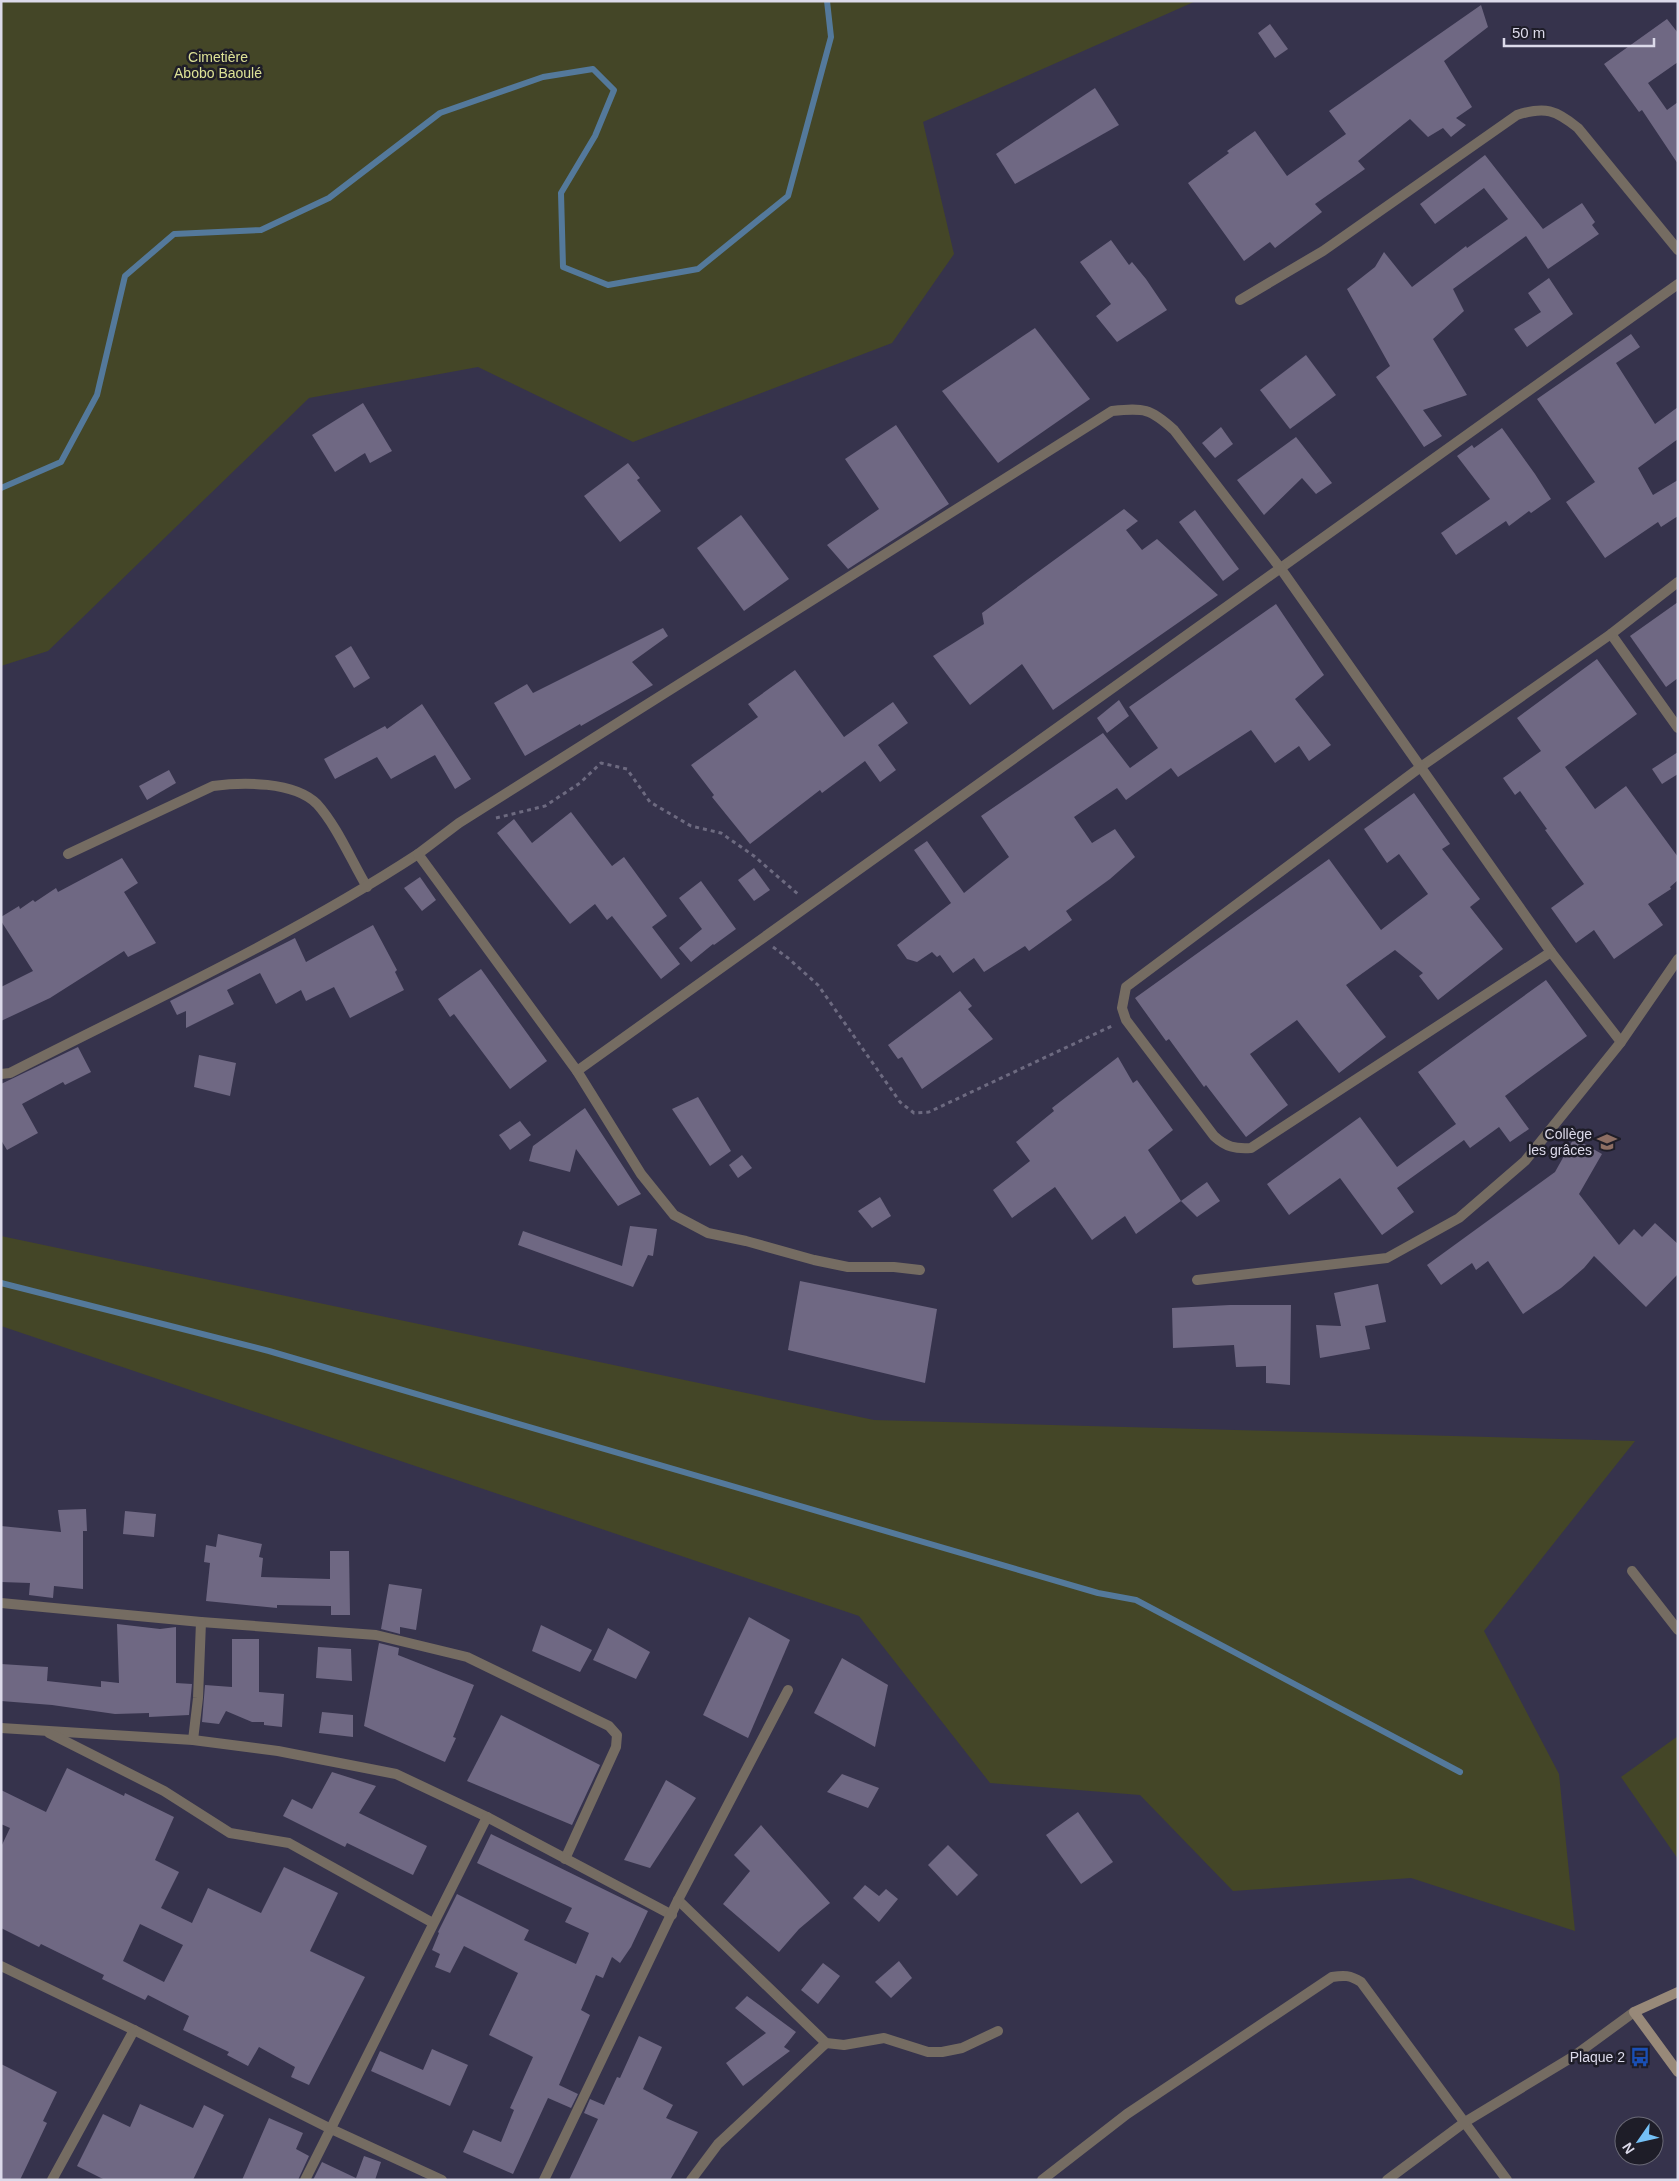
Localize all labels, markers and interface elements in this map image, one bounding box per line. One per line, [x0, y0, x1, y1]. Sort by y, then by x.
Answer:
scale bar [1504, 15, 1654, 47]
text: 50 m [1512, 24, 1545, 41]
park label: Cimetière Abobo Baoulé [174, 49, 262, 81]
place label: Collège les grâces [1528, 1126, 1592, 1158]
school or university icon: Collège les grâces [1596, 1131, 1618, 1153]
bus stop icon: Plaque 2 [1629, 2046, 1651, 2068]
place label: Plaque 2 [1570, 2049, 1625, 2065]
north arrow [1614, 2116, 1664, 2166]
text: N [1619, 2140, 1638, 2157]

